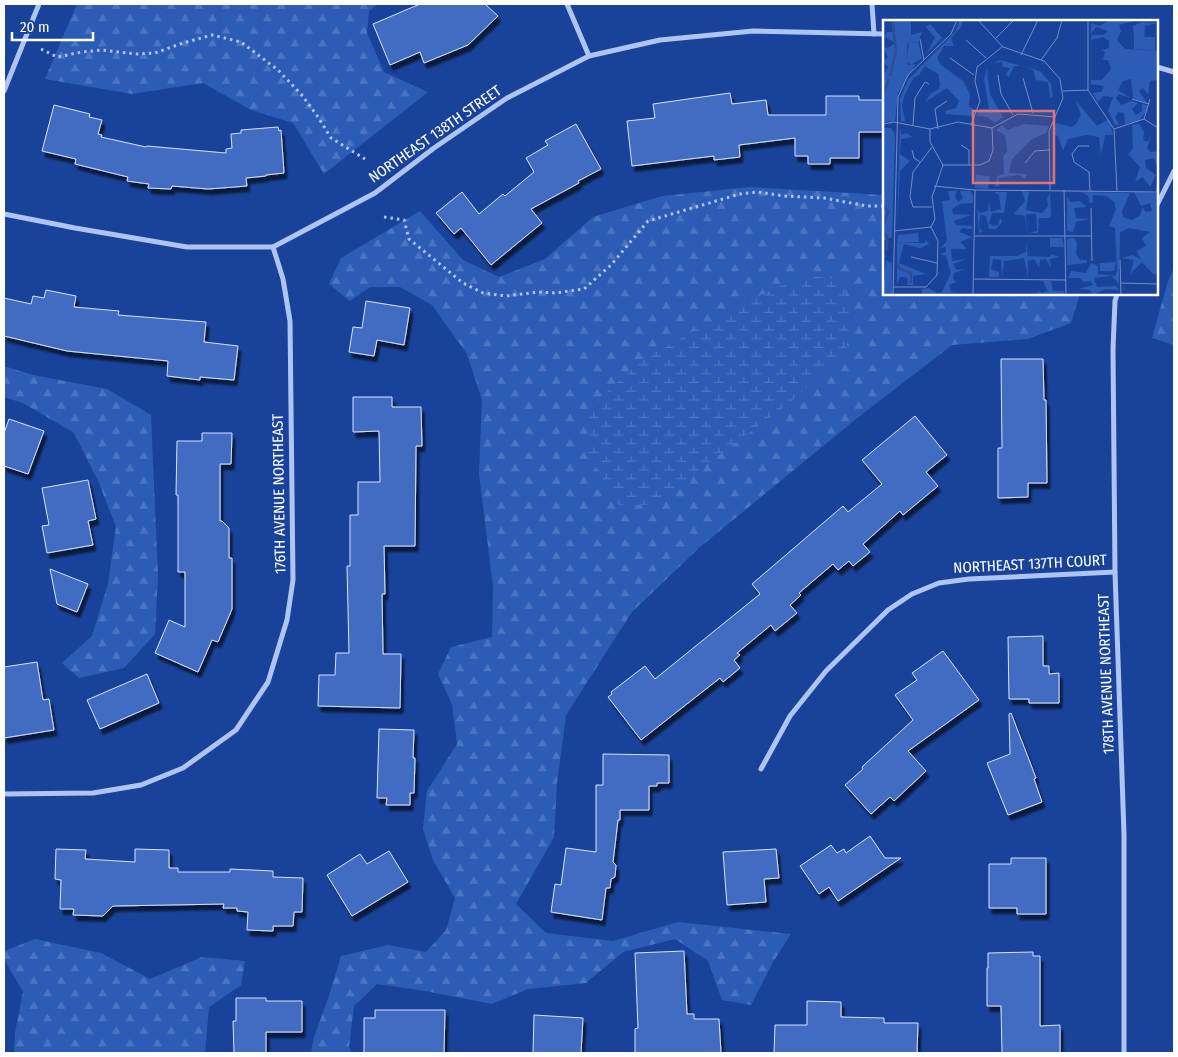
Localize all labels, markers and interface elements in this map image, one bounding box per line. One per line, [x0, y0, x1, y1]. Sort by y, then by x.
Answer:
scale bar [12, 10, 94, 42]
text: 20 m [20, 18, 50, 36]
inset map [883, 20, 1158, 295]
street label: NORTHEAST 138TH STREET [365, 81, 505, 187]
street label: 176TH AVENUE NORTHEAST [269, 414, 289, 574]
street label: NORTHEAST 137TH COURT [953, 551, 1107, 577]
street label: 178TH AVENUE NORTHEAST [1094, 593, 1118, 755]

